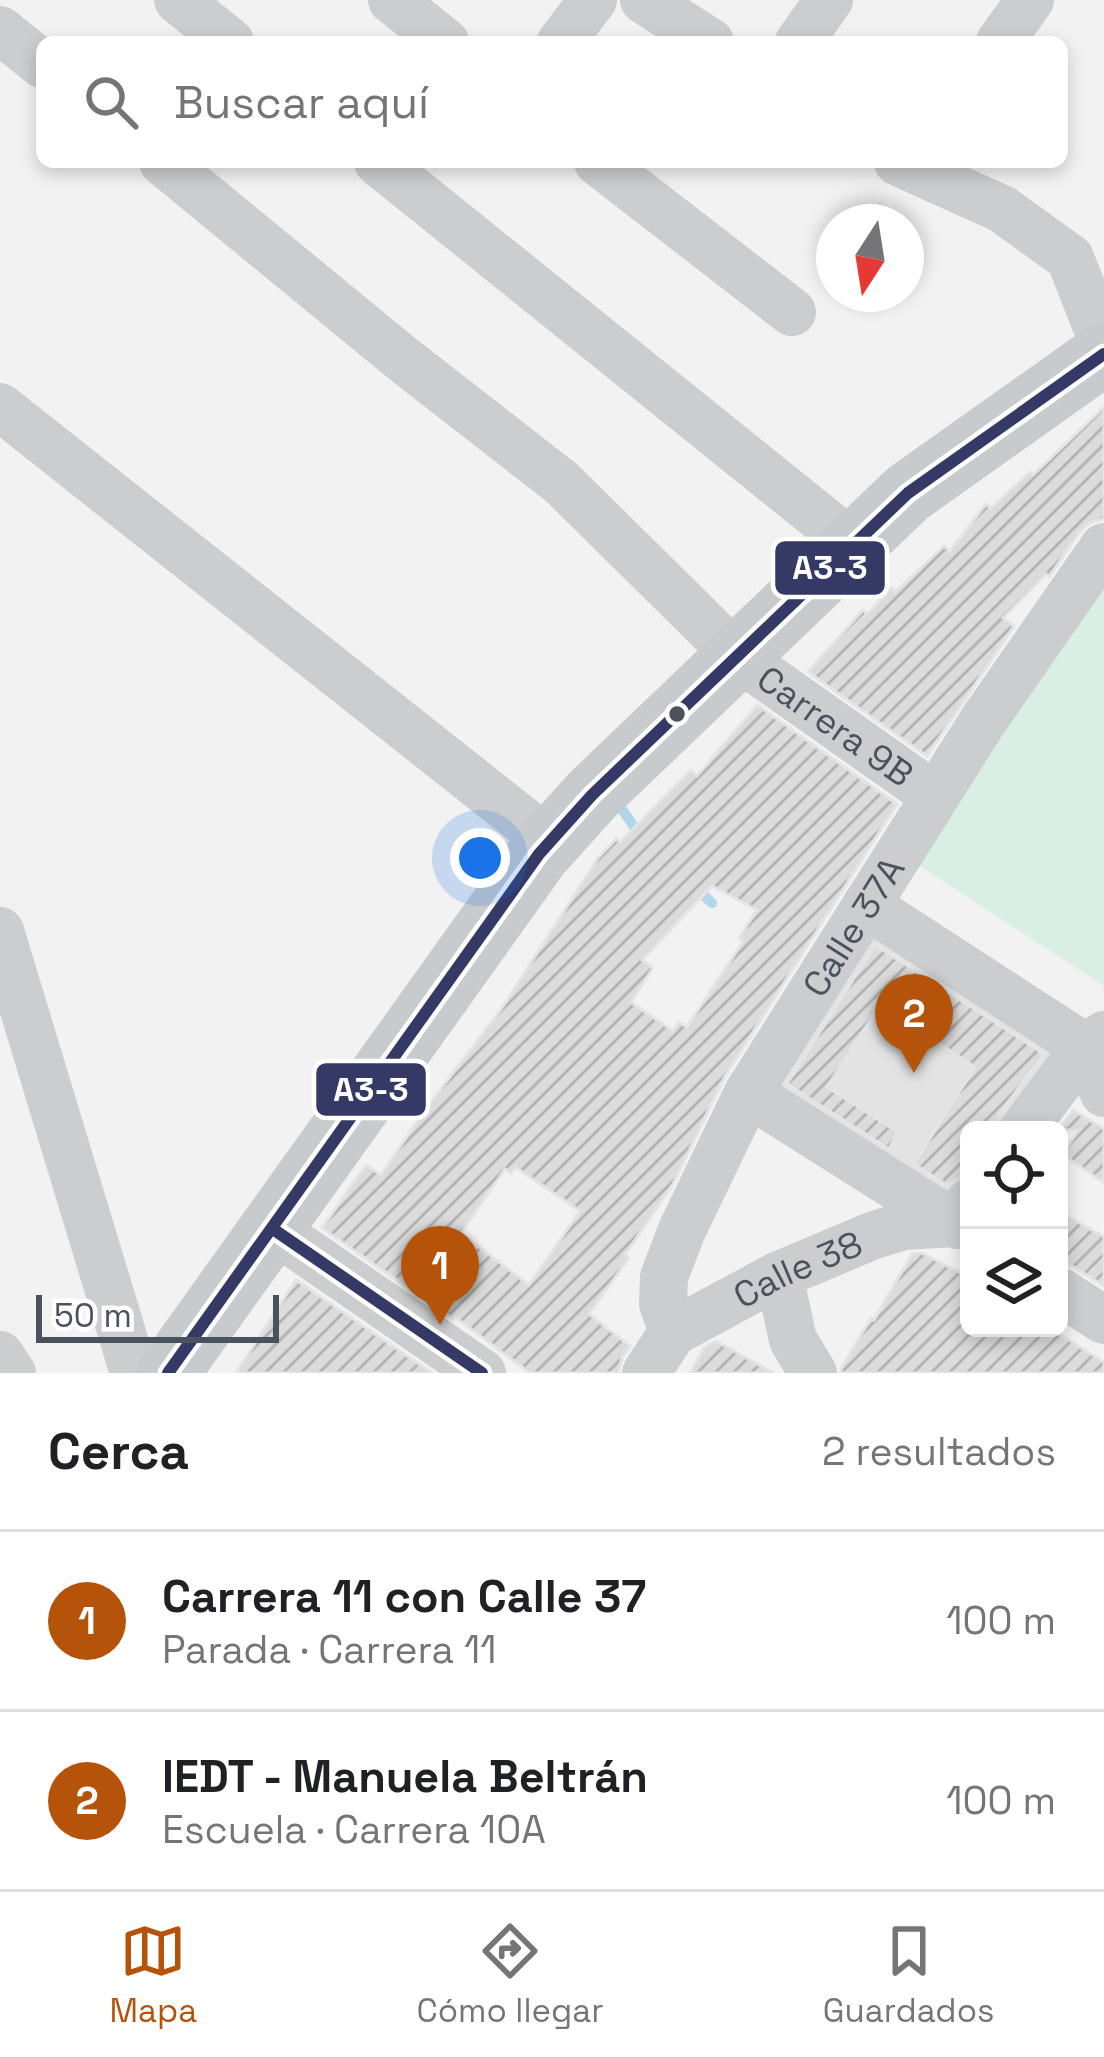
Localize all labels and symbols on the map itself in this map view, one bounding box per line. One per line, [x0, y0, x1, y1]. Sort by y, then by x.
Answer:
north arrow [816, 204, 924, 312]
line badge: A3-3 [773, 539, 887, 597]
text: A3-3 [792, 547, 868, 589]
street label: Carrera 9B [748, 656, 922, 797]
unlabelled marker [666, 703, 688, 725]
your location [450, 828, 510, 888]
street label: Calle 37A [793, 849, 915, 1006]
pin: 2 [875, 974, 953, 1073]
line badge: A3-3 [314, 1061, 428, 1118]
text: A3-3 [333, 1069, 409, 1111]
street label: Calle 38 [726, 1221, 869, 1319]
pin: 1 [401, 1226, 479, 1325]
scale bar [36, 1289, 279, 1342]

